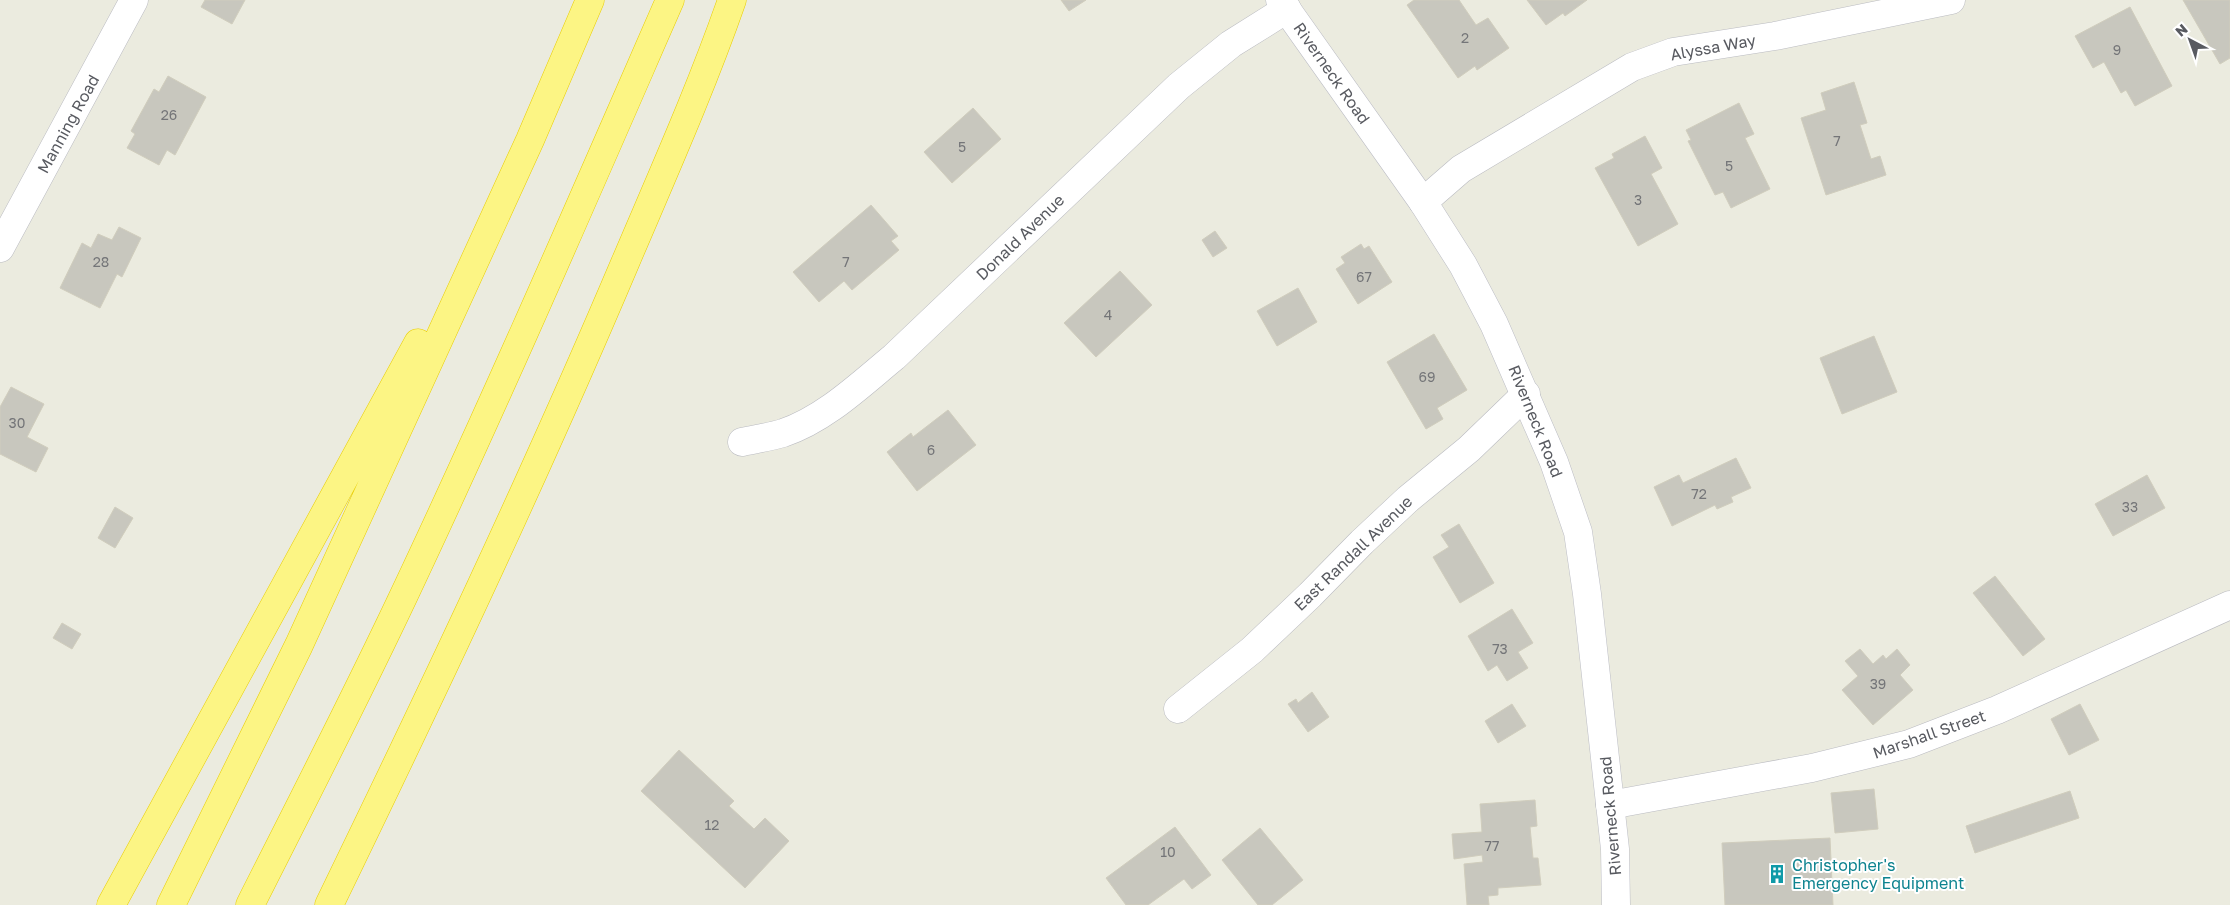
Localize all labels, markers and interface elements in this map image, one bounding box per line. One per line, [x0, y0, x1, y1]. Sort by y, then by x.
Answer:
north arrow [2165, 15, 2215, 65]
street label: Riverneck Road [1290, 18, 1374, 128]
text: N [2172, 20, 2191, 40]
house number: 2 [1461, 29, 1469, 46]
street label: Alyssa Way [1669, 30, 1757, 64]
house number: 9 [2113, 41, 2121, 58]
street label: Manning Road [33, 71, 103, 177]
house number: 26 [161, 106, 177, 123]
house number: 7 [1833, 132, 1841, 149]
house number: 5 [958, 138, 966, 155]
house number: 5 [1725, 157, 1733, 174]
street label: Donald Avenue [972, 190, 1068, 284]
house number: 3 [1634, 191, 1642, 208]
house number: 28 [93, 253, 109, 270]
house number: 7 [842, 253, 850, 270]
house number: 67 [1356, 268, 1372, 285]
house number: 4 [1104, 306, 1112, 323]
street label: Riverneck Road [1504, 362, 1568, 480]
house number: 69 [1419, 368, 1435, 385]
house number: 30 [9, 414, 25, 431]
house number: 6 [927, 441, 935, 458]
house number: 72 [1691, 485, 1707, 502]
street label: East Randall Avenue [1290, 491, 1416, 615]
house number: 33 [2122, 498, 2138, 515]
house number: 73 [1492, 640, 1508, 657]
house number: 39 [1870, 675, 1886, 692]
street label: Marshall Street [1870, 705, 1988, 763]
street label: Riverneck Road [1595, 756, 1625, 876]
house number: 12 [705, 816, 719, 833]
house number: 77 [1485, 837, 1499, 854]
house number: 10 [1160, 843, 1176, 860]
place label: Christopher's Emergency Equipment [1792, 855, 1964, 893]
building icon: Christopher's Emergency Equipment [1766, 863, 1788, 885]

